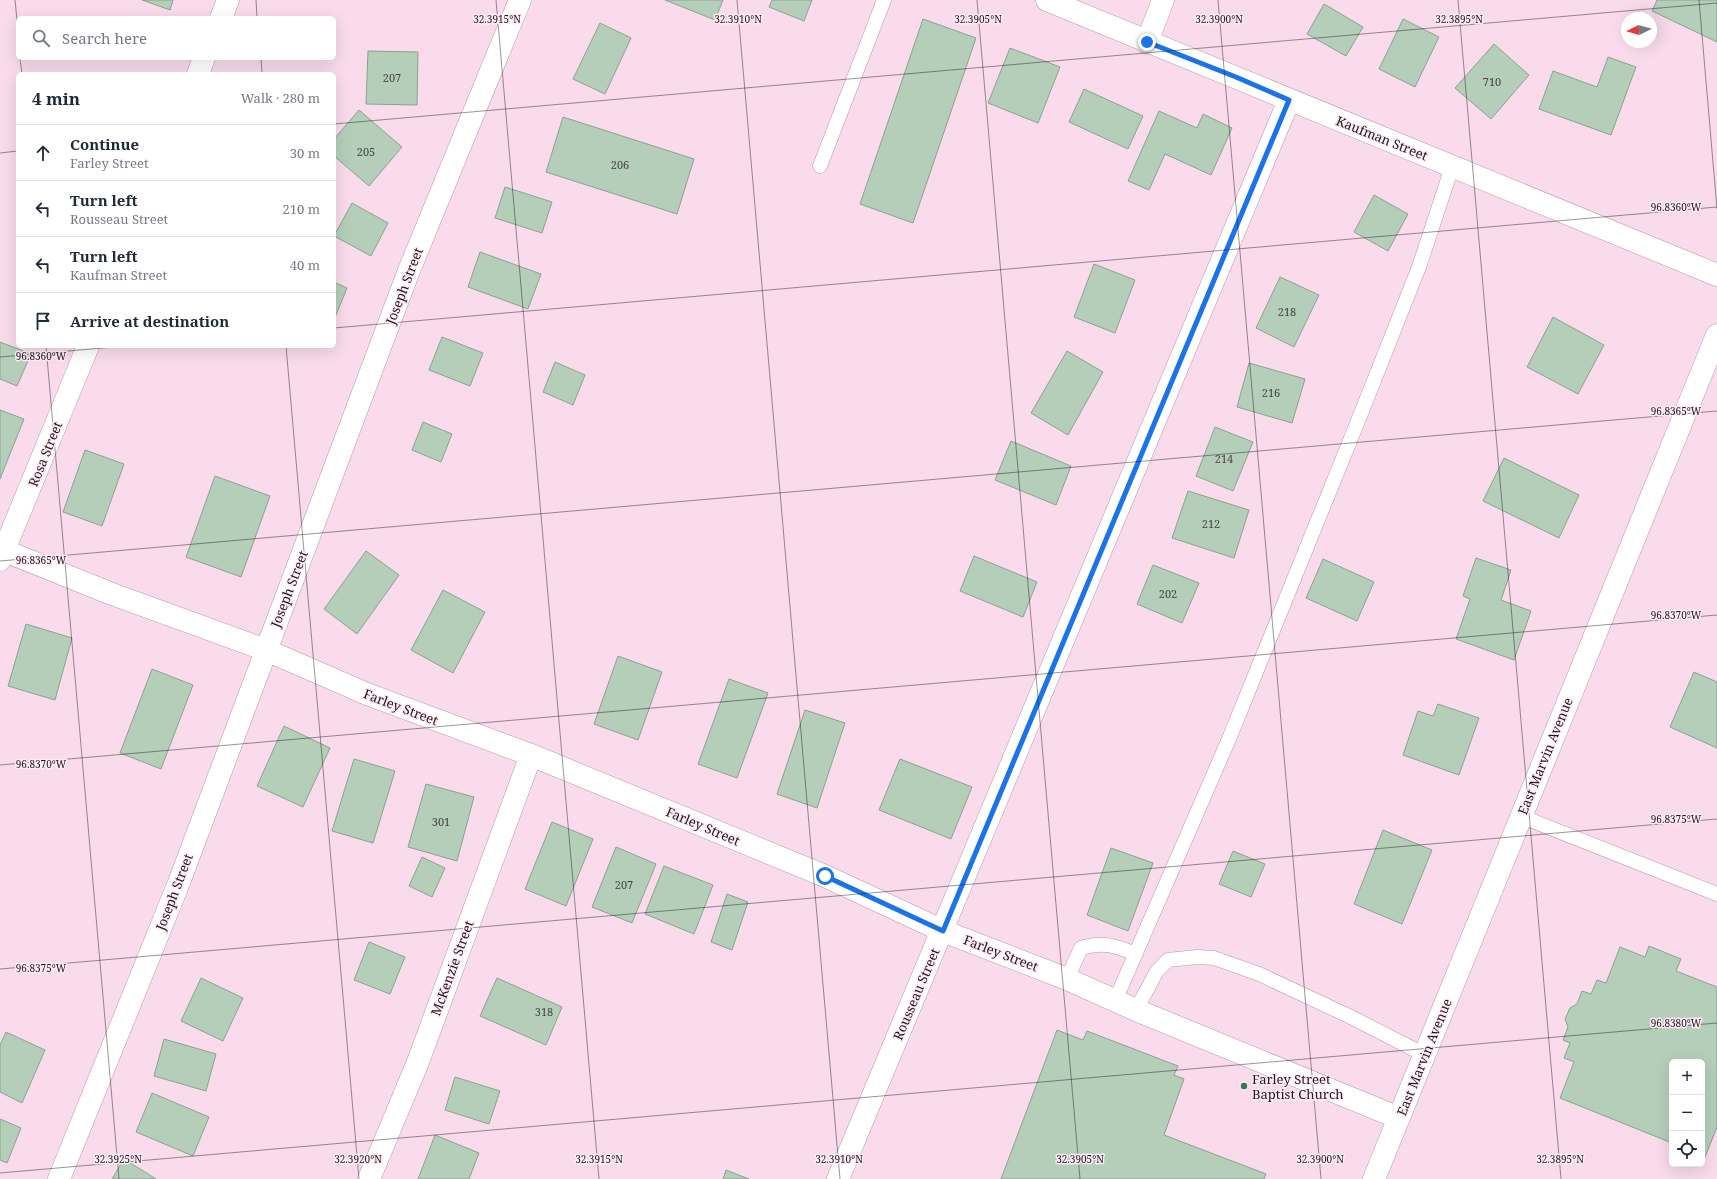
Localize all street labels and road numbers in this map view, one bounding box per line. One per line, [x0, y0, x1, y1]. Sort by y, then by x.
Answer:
street label: Kaufman Street [1334, 111, 1431, 165]
street label: Joseph Street [381, 245, 427, 328]
street label: Rosa Street [24, 418, 66, 489]
street label: Joseph Street [266, 548, 312, 631]
street label: Farley Street [361, 685, 441, 730]
street label: East Marvin Avenue [1513, 695, 1577, 817]
street label: Farley Street [663, 802, 743, 850]
street label: Joseph Street [151, 851, 197, 934]
street label: McKenzie Street [426, 917, 478, 1018]
street label: Farley Street [961, 931, 1041, 976]
street label: Rousseau Street [889, 945, 944, 1043]
street label: East Marvin Avenue [1392, 996, 1456, 1118]

